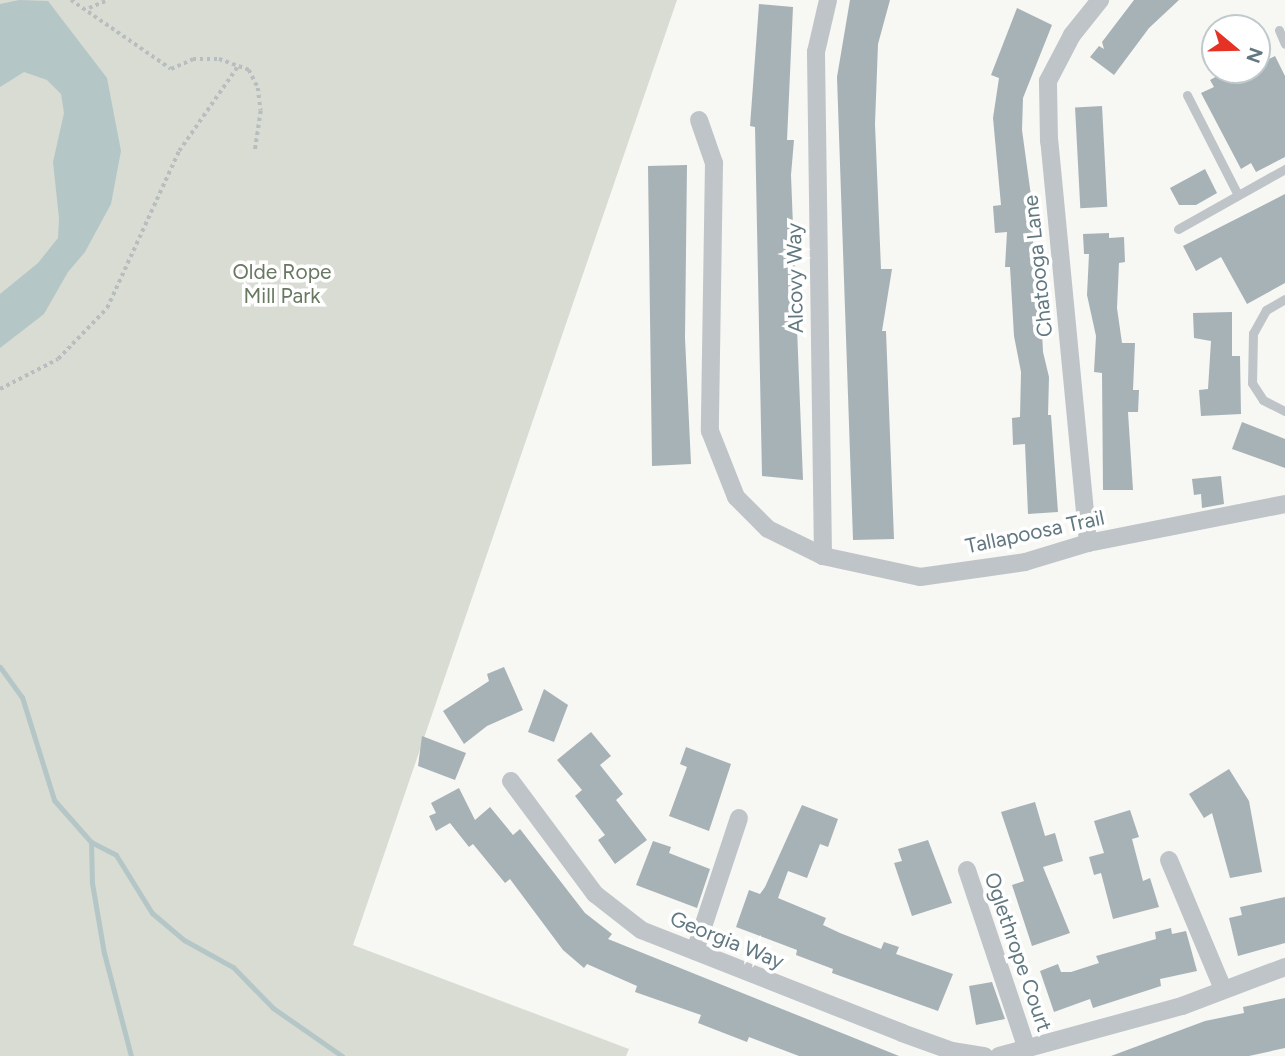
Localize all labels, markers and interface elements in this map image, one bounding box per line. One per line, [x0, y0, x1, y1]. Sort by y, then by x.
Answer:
north arrow [1201, 14, 1271, 84]
text: N [1241, 45, 1268, 66]
street label: Chatooga Lane [1018, 194, 1058, 338]
street label: Alcovy Way [781, 223, 809, 333]
park label: Olde Rope Mill Park [232, 259, 332, 309]
street label: Tallapoosa Trail [963, 505, 1107, 559]
street label: Oglethrope Court [979, 869, 1057, 1035]
street label: Georgia Way [666, 906, 788, 974]

